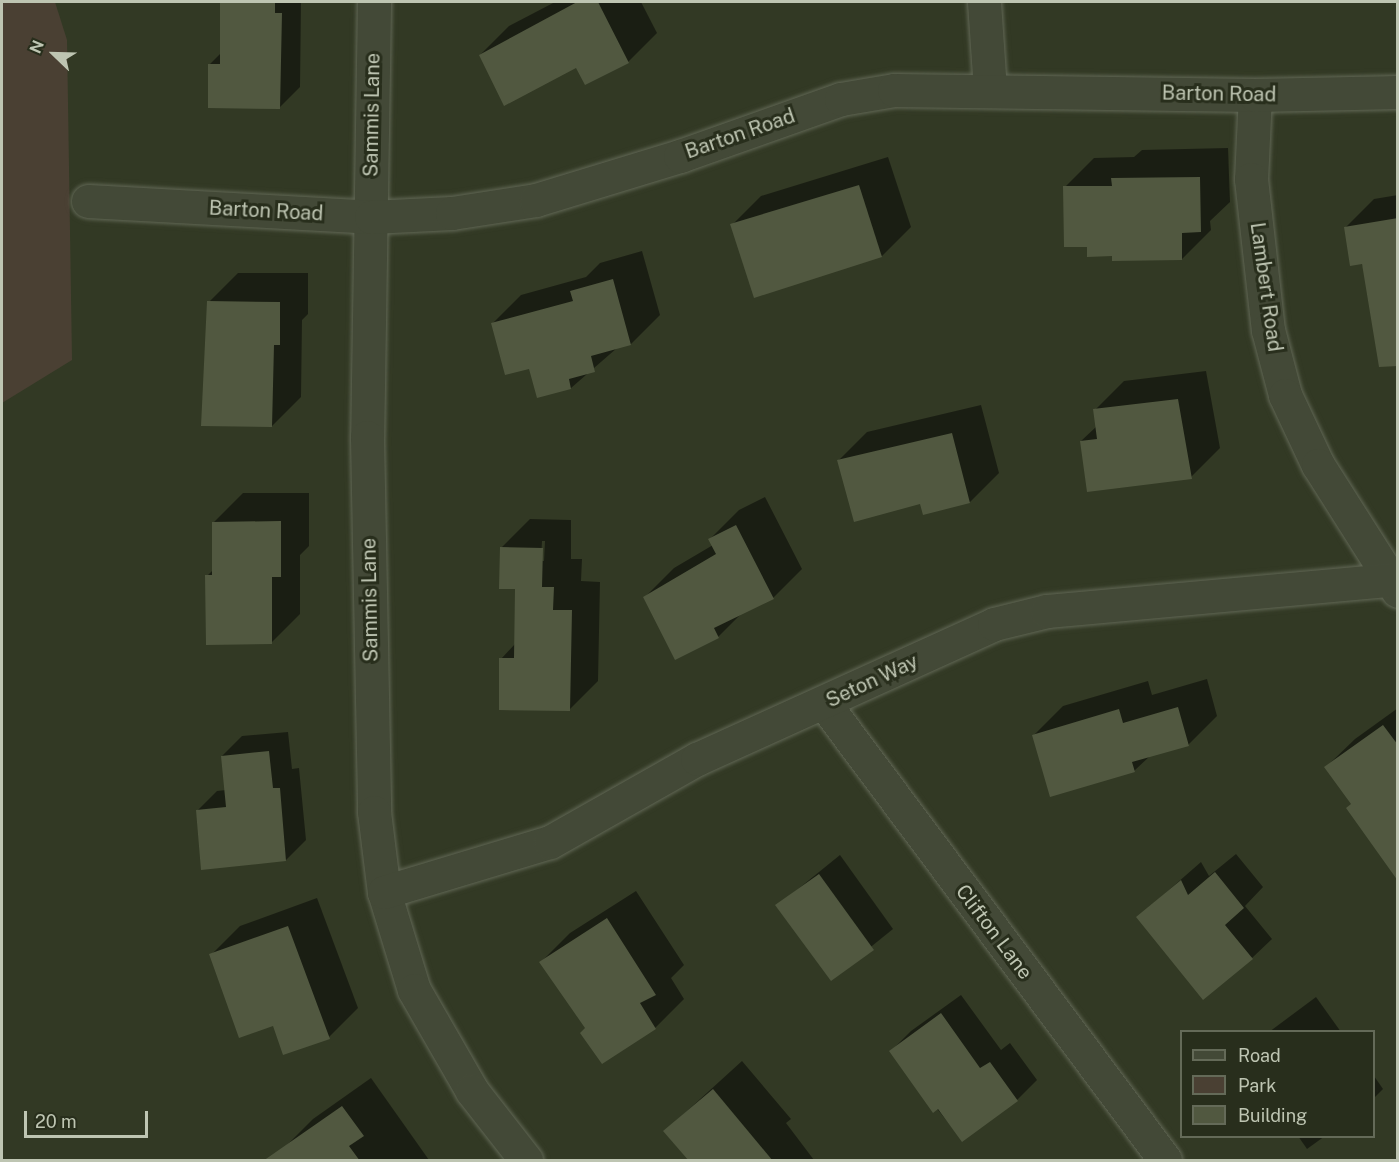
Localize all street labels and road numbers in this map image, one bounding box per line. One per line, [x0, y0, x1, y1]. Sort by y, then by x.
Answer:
street label: Sammis Lane [359, 53, 385, 177]
street label: Barton Road [1162, 81, 1276, 107]
street label: Barton Road [682, 104, 798, 164]
street label: Barton Road [208, 196, 324, 226]
street label: Lambert Road [1245, 221, 1287, 353]
street label: Sammis Lane [357, 538, 383, 662]
street label: Seton Way [822, 649, 922, 713]
street label: Clifton Lane [951, 880, 1037, 984]

